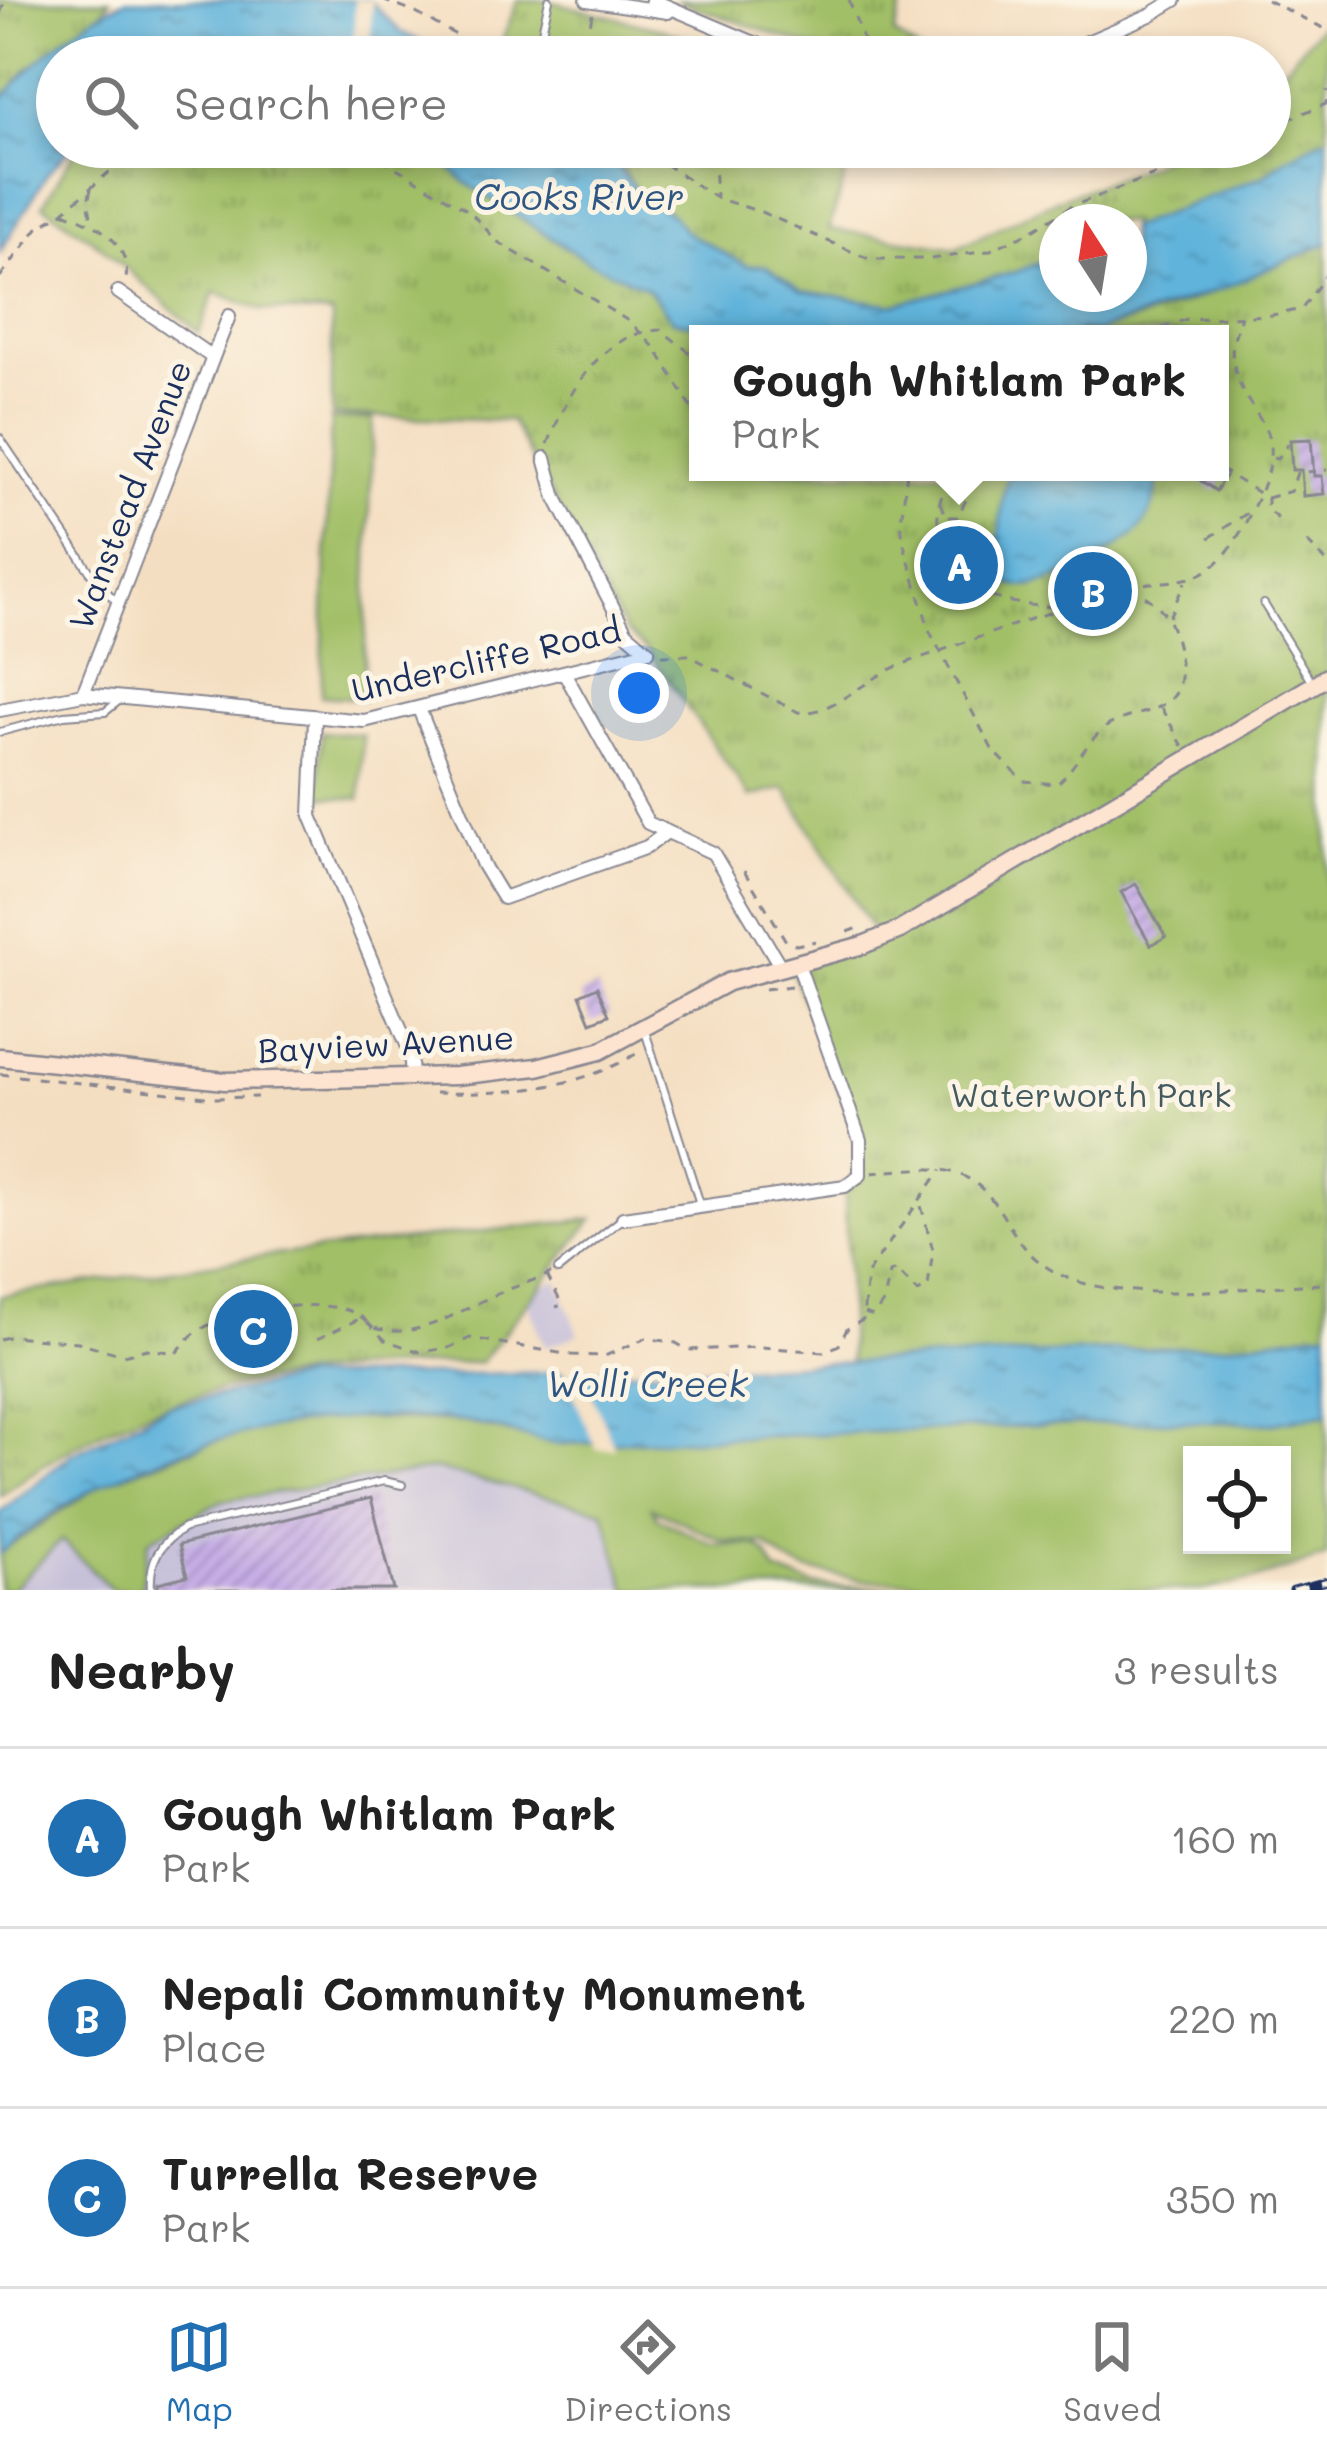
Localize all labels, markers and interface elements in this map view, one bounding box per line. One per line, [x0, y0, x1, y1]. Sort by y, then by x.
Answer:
search box [36, 36, 1291, 168]
icon: search [78, 69, 144, 135]
text: Search here [174, 73, 448, 131]
water label: Cooks River [474, 172, 684, 219]
north arrow [1039, 204, 1147, 312]
popup [689, 325, 1229, 481]
text: Gough Whitlam Park [732, 349, 1186, 407]
street label: Wanstead Avenue [57, 354, 200, 635]
text: Park [732, 407, 820, 458]
pin: A [920, 520, 998, 610]
pin: B [1054, 546, 1132, 636]
street label: Undercliffe Road [347, 607, 624, 710]
your location [609, 663, 669, 723]
street label: Bayview Avenue [257, 1014, 515, 1072]
park label: Waterworth Park [950, 1072, 1232, 1115]
pin: C [214, 1284, 292, 1374]
water label: Wolli Creek [546, 1359, 748, 1406]
map controls [1183, 1446, 1291, 1554]
button: locate [1183, 1446, 1291, 1554]
text: Nearby [48, 1635, 235, 1702]
text: 3 results [1114, 1643, 1279, 1694]
text: Gough Whitlam Park [162, 1783, 616, 1841]
text: A [73, 1812, 101, 1863]
text: 160 m [1170, 1812, 1279, 1863]
text: Park [162, 1841, 250, 1892]
text: Nepali Community Monument [162, 1963, 806, 2021]
text: B [74, 1992, 100, 2043]
text: 220 m [1168, 1992, 1279, 2043]
text: Place [162, 2021, 267, 2072]
text: Turrella Reserve [162, 2143, 538, 2201]
text: C [73, 2172, 101, 2223]
text: 350 m [1166, 2172, 1279, 2223]
text: Park [162, 2201, 250, 2252]
tab: Map [166, 2314, 233, 2429]
tab: Directions [564, 2314, 732, 2429]
tab: Saved [1063, 2314, 1161, 2429]

